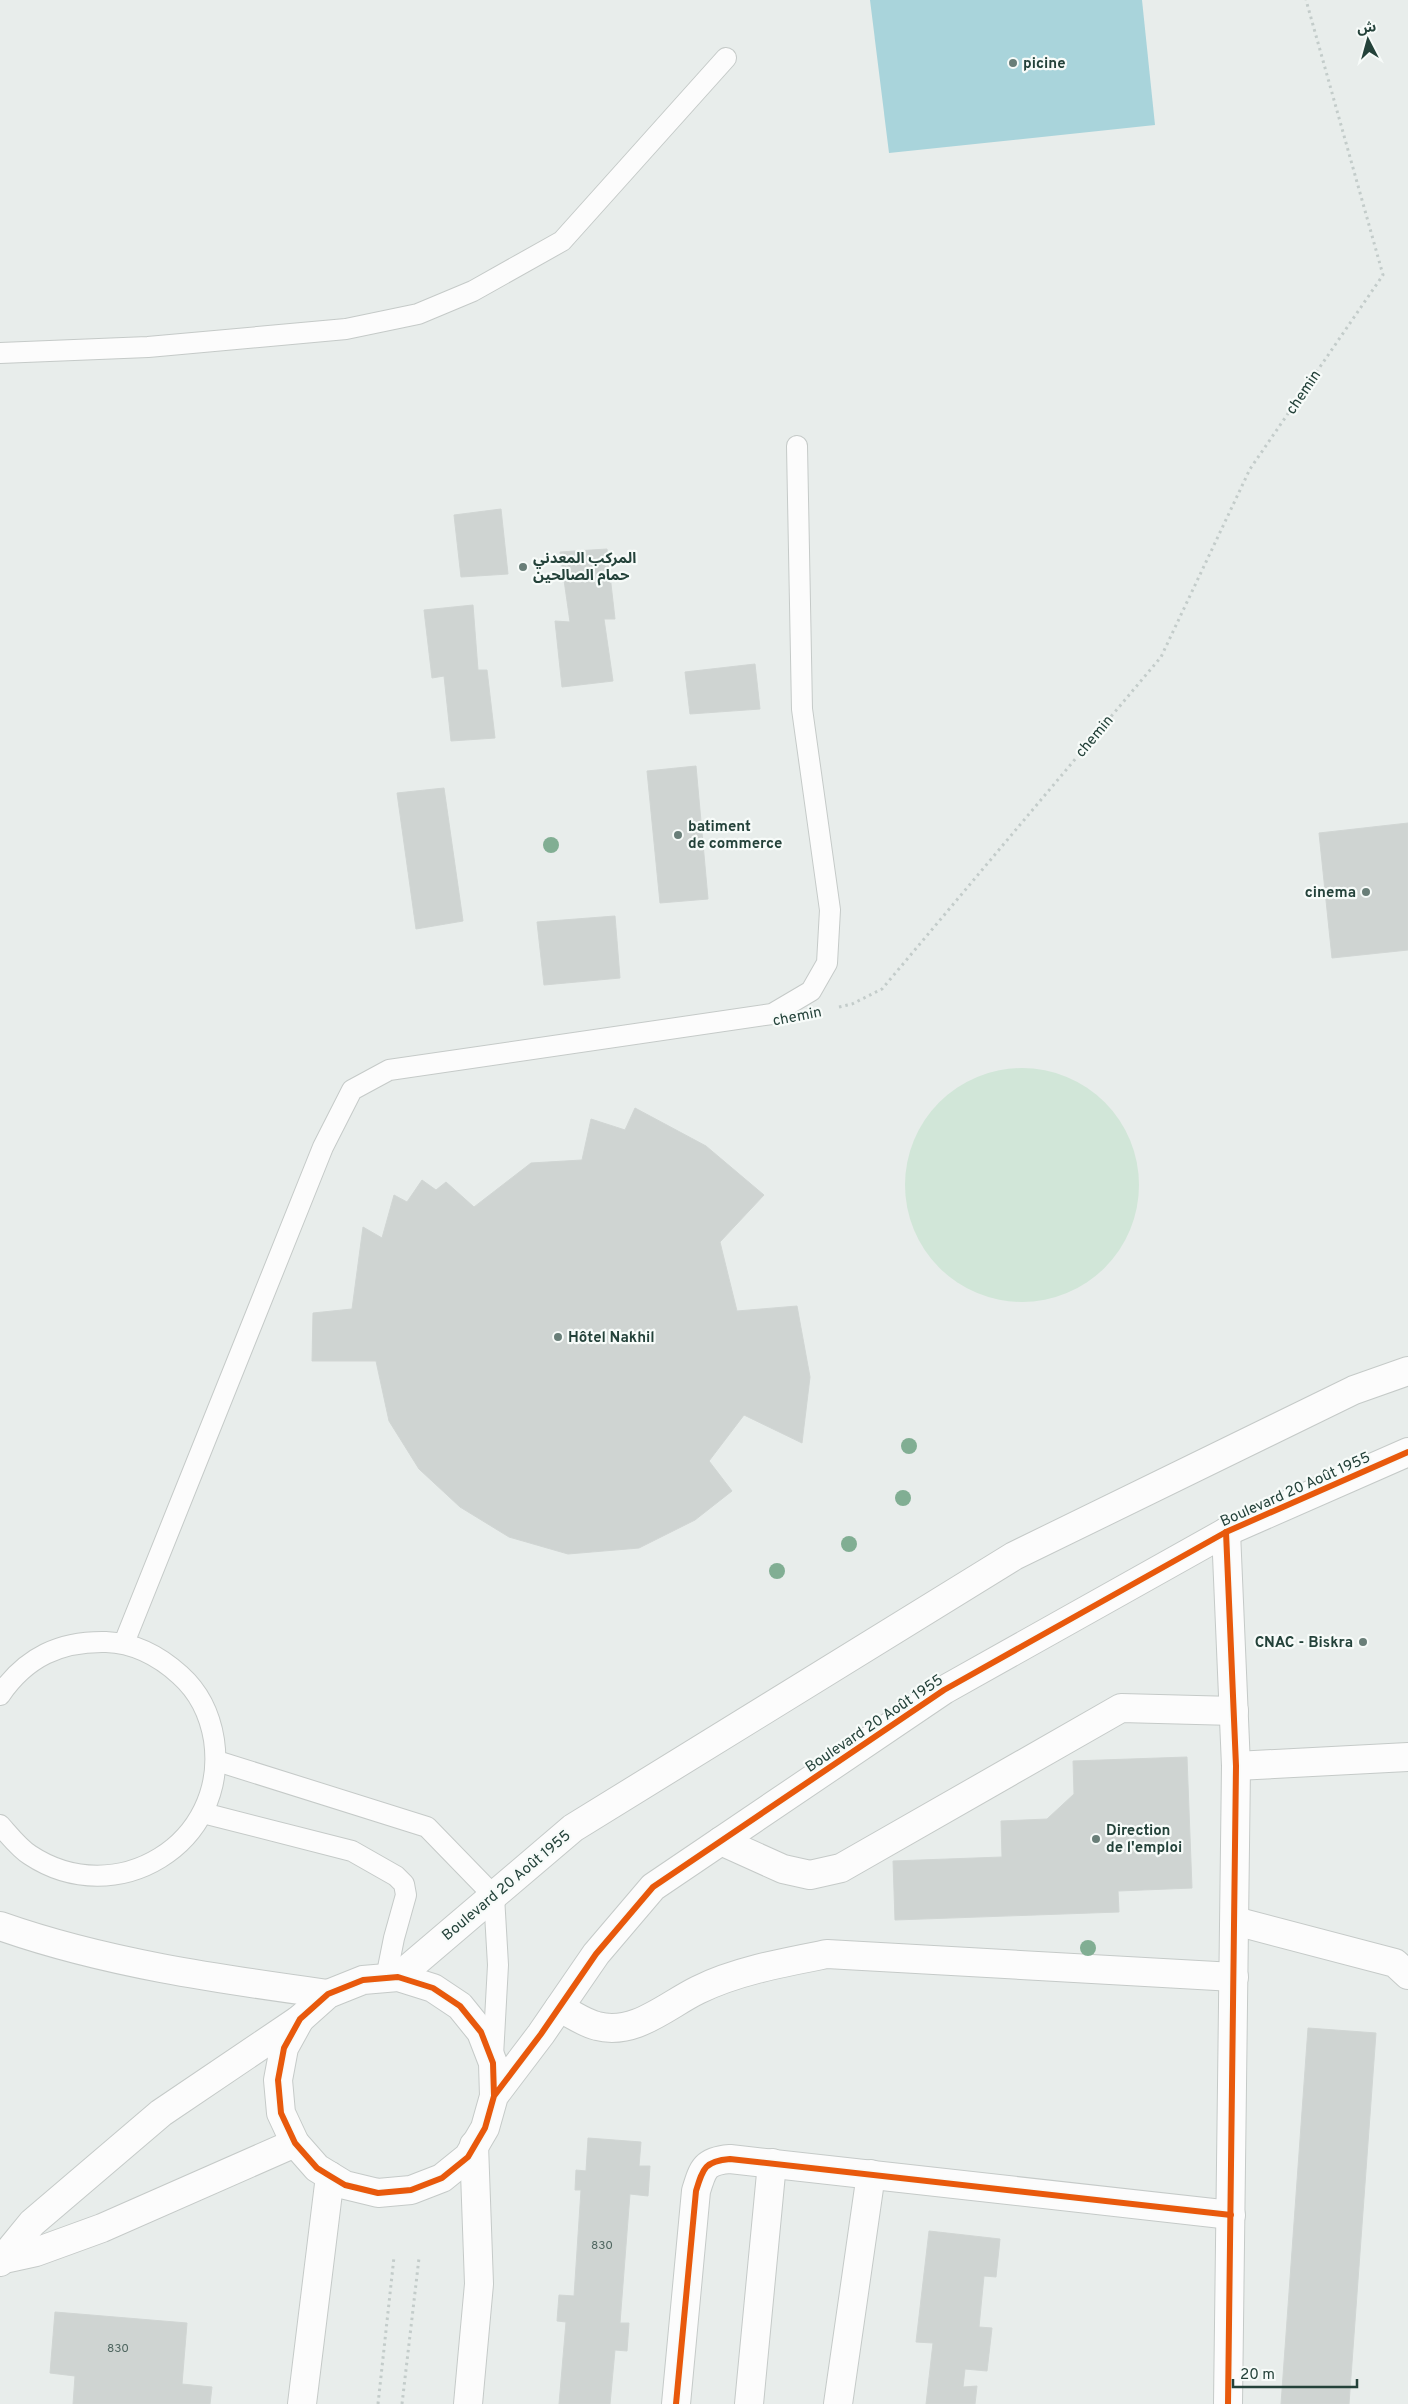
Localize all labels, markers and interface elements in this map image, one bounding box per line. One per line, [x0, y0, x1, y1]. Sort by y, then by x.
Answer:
north arrow [1343, 15, 1393, 65]
text: ش [1356, 19, 1377, 38]
place label: picine [1023, 55, 1066, 74]
marker: picine [1007, 57, 1019, 69]
street label: chemin [1283, 367, 1326, 419]
place label: المركب المعدني حمام الصالحين [533, 550, 636, 586]
marker: المركب المعدني حمام الصالحين [517, 561, 529, 573]
street label: chemin [1072, 712, 1118, 762]
place label: batiment de commerce [688, 818, 782, 854]
marker: batiment de commerce [672, 829, 684, 841]
place label: cinema [1305, 884, 1356, 903]
marker: cinema [1360, 886, 1372, 898]
street label: chemin [771, 1003, 823, 1032]
place label: Hôtel Nakhil [568, 1329, 655, 1348]
marker: Hôtel Nakhil [552, 1331, 564, 1343]
street label: Boulevard 20 Août 1955 [1218, 1449, 1374, 1532]
place label: CNAC - Biskra [1255, 1634, 1353, 1653]
marker: CNAC - Biskra [1357, 1636, 1369, 1648]
street label: Boulevard 20 Août 1955 [802, 1671, 947, 1778]
place label: Direction de l'emploi [1106, 1822, 1182, 1858]
street label: Boulevard 20 Août 1955 [439, 1827, 575, 1946]
marker: Direction de l'emploi [1090, 1833, 1102, 1845]
house number: 830 [591, 2238, 613, 2254]
house number: 830 [107, 2341, 129, 2357]
scale bar [1233, 2356, 1357, 2388]
text: 20 m [1240, 2366, 1275, 2385]

